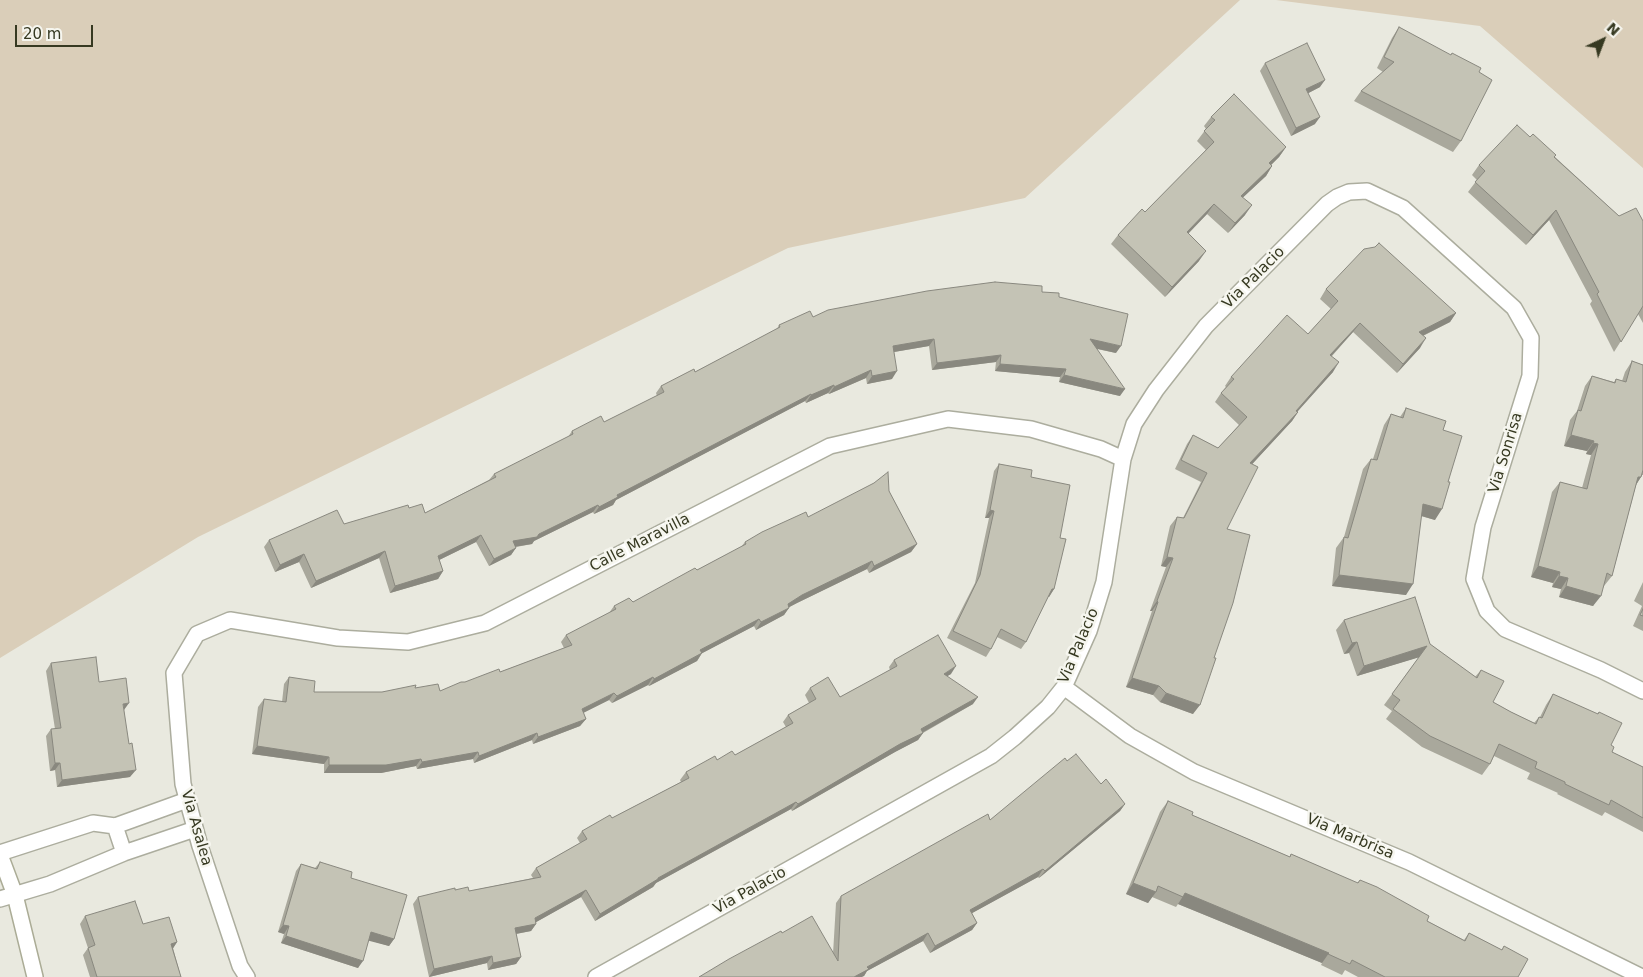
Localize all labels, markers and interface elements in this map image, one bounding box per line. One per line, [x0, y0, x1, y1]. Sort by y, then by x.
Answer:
scale bar [18, 15, 95, 47]
north arrow [1578, 15, 1628, 65]
text: N [1603, 19, 1623, 39]
text: 20 m [23, 25, 61, 43]
street label: Via Palacio [1219, 243, 1289, 313]
street label: Via Sonrisa [1485, 410, 1527, 496]
street label: Calle Maravilla [587, 510, 693, 576]
street label: Via Palacio [1055, 605, 1103, 687]
street label: Via Asalea [177, 788, 215, 868]
street label: Via Marbrisa [1304, 811, 1396, 863]
street label: Via Palacio [710, 864, 790, 918]

